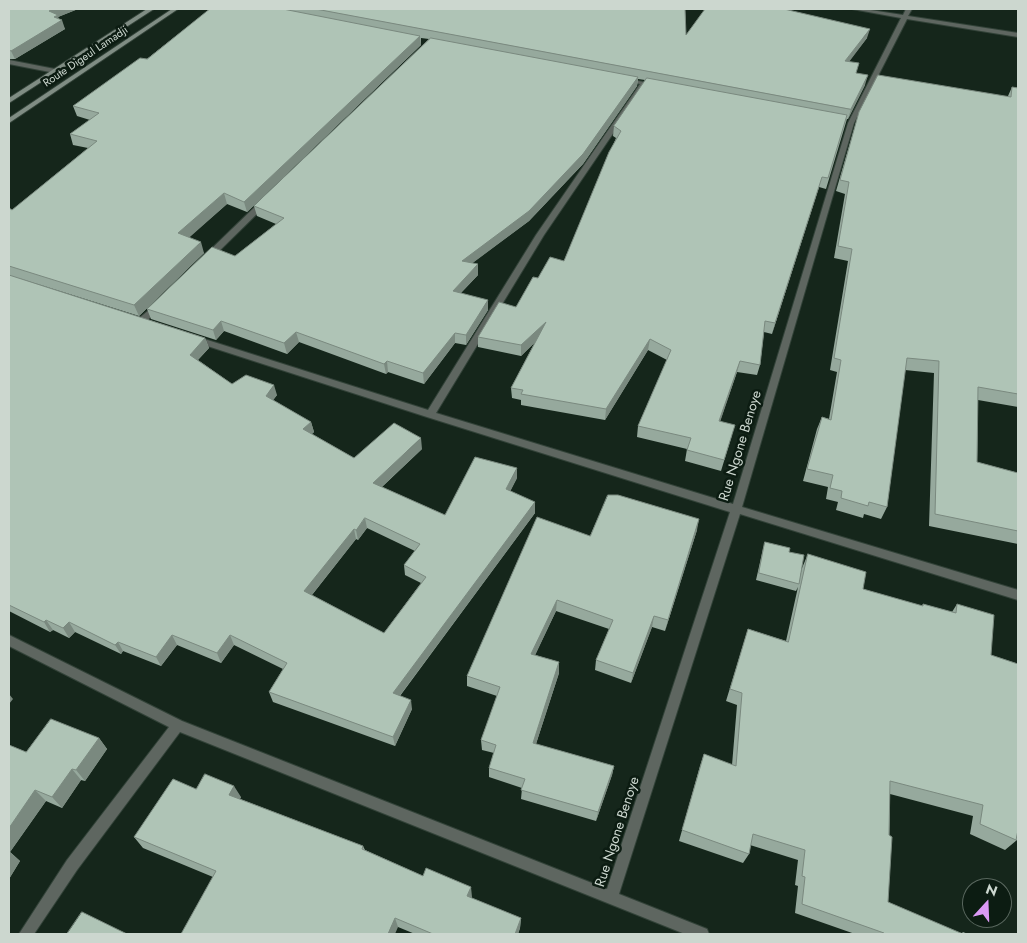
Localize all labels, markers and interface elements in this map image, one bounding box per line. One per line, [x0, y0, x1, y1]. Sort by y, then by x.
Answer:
street label: Route Digeul Lamadji [41, 24, 131, 90]
street label: Rue Ngone Benoye [716, 389, 766, 503]
street label: Rue Ngone Benoye [592, 775, 644, 889]
north arrow [962, 878, 1012, 928]
text: N [983, 879, 1000, 901]

